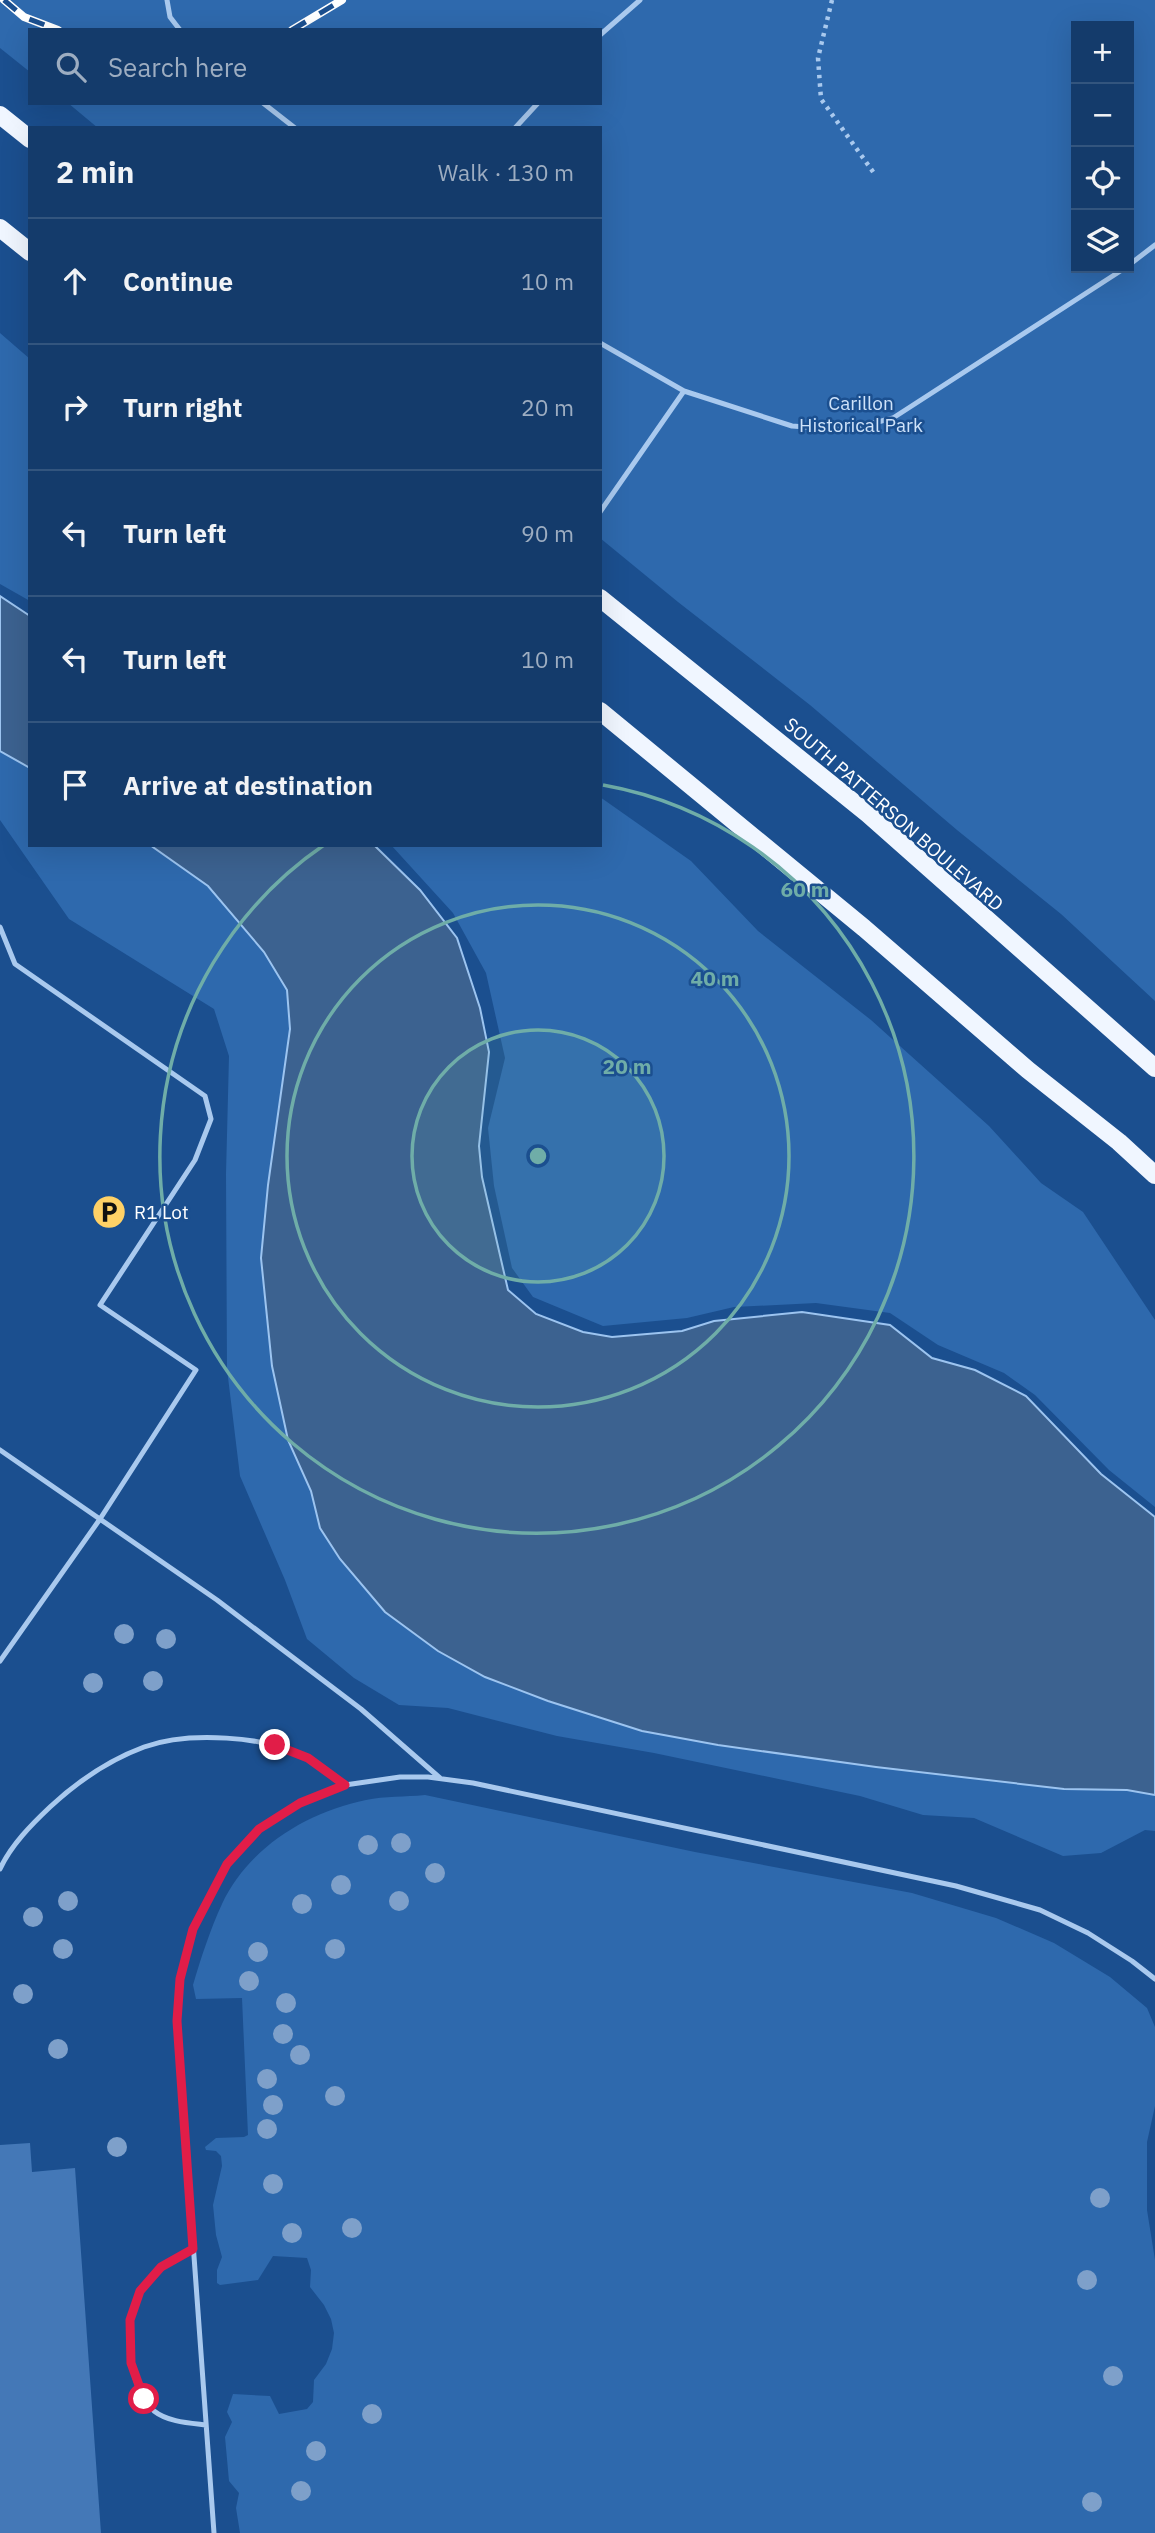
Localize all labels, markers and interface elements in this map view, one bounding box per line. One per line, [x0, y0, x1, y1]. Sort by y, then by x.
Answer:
map controls [1071, 21, 1134, 273]
button: + [1071, 21, 1134, 84]
search box [28, 28, 602, 105]
icon: search [52, 48, 90, 86]
text: Search here [108, 50, 247, 84]
button: − [1071, 84, 1134, 147]
button: locate [1071, 147, 1134, 210]
text: 2 min [56, 152, 134, 191]
text: Walk · 130 m [438, 157, 574, 187]
button: layers [1071, 210, 1134, 273]
icon: ahead [56, 262, 94, 300]
text: Continue [123, 264, 233, 298]
text: 10 m [521, 266, 574, 296]
icon: right [56, 388, 94, 426]
text: Turn right [123, 390, 242, 424]
park label: Carillon Historical Park [799, 391, 923, 437]
text: 20 m [521, 392, 574, 422]
icon: left [56, 514, 94, 552]
text: Turn left [123, 516, 226, 550]
text: 90 m [521, 518, 574, 548]
icon: left [56, 640, 94, 678]
text: Turn left [123, 642, 226, 676]
text: 10 m [521, 644, 574, 674]
street label: SOUTH PATTERSON BOULEVARD [779, 712, 1009, 916]
icon: arrive [56, 766, 94, 804]
text: Arrive at destination [123, 768, 373, 802]
text: 60 m [781, 875, 829, 903]
text: 40 m [691, 964, 739, 992]
text: 20 m [603, 1052, 651, 1080]
centre of rings [526, 1144, 550, 1168]
parking icon: R1 Lot [90, 1193, 128, 1231]
place label: R1 Lot [134, 1200, 189, 1224]
route end [259, 1729, 290, 1760]
route start [128, 2383, 159, 2414]

